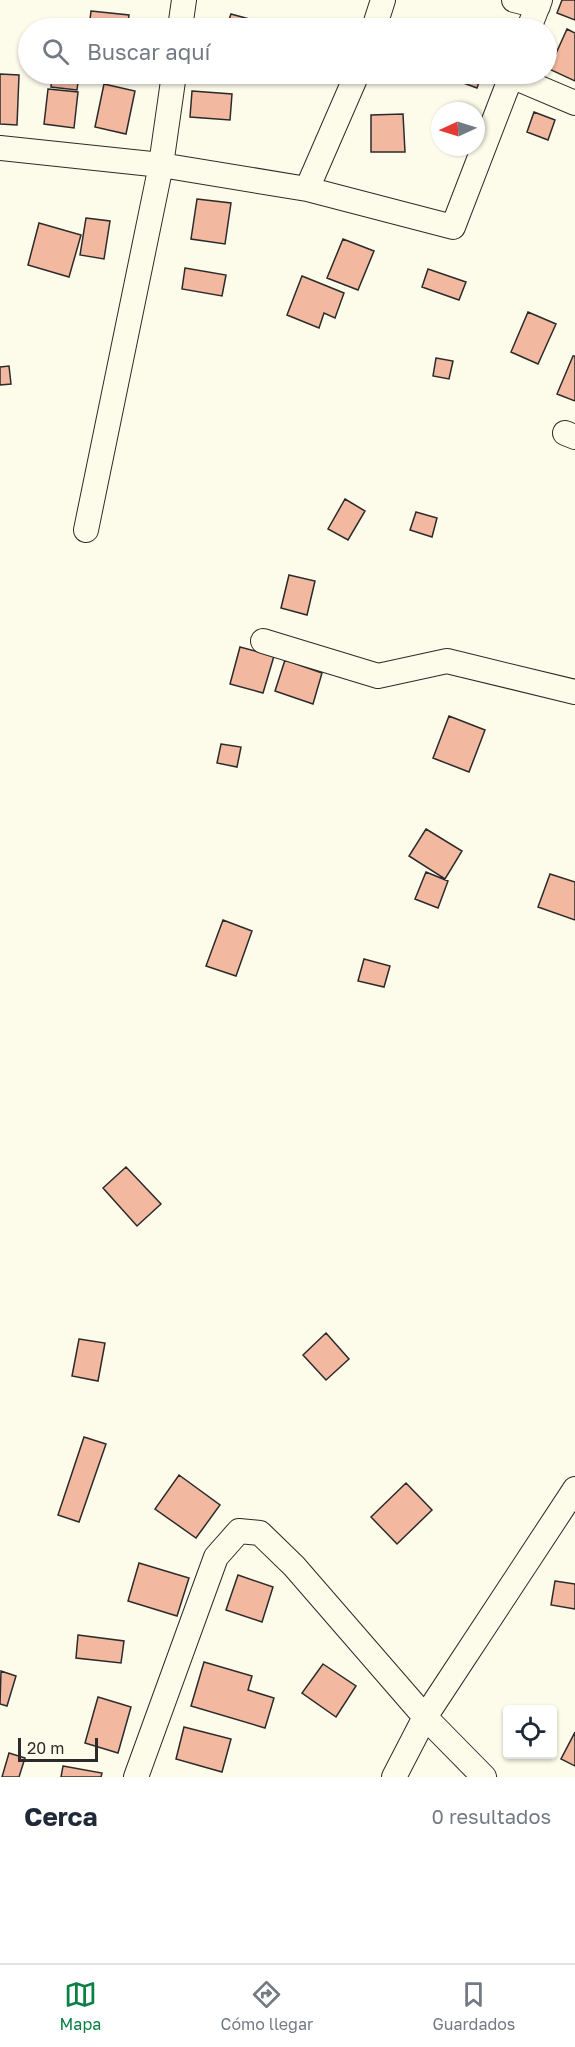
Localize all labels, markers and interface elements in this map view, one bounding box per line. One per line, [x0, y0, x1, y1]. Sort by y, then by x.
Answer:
search box [18, 18, 557, 84]
icon: search [39, 35, 72, 68]
text: Buscar aquí [87, 38, 210, 65]
north arrow [431, 102, 485, 156]
map controls [503, 1705, 557, 1759]
button: locate [503, 1705, 557, 1759]
scale bar [18, 1735, 98, 1762]
text: 20 m [27, 1738, 64, 1758]
text: Cerca [24, 1801, 98, 1832]
text: 0 resultados [432, 1804, 551, 1828]
tab: Mapa [60, 1978, 101, 2034]
tab: Cómo llegar [221, 1978, 313, 2034]
tab: Guardados [432, 1978, 515, 2034]

